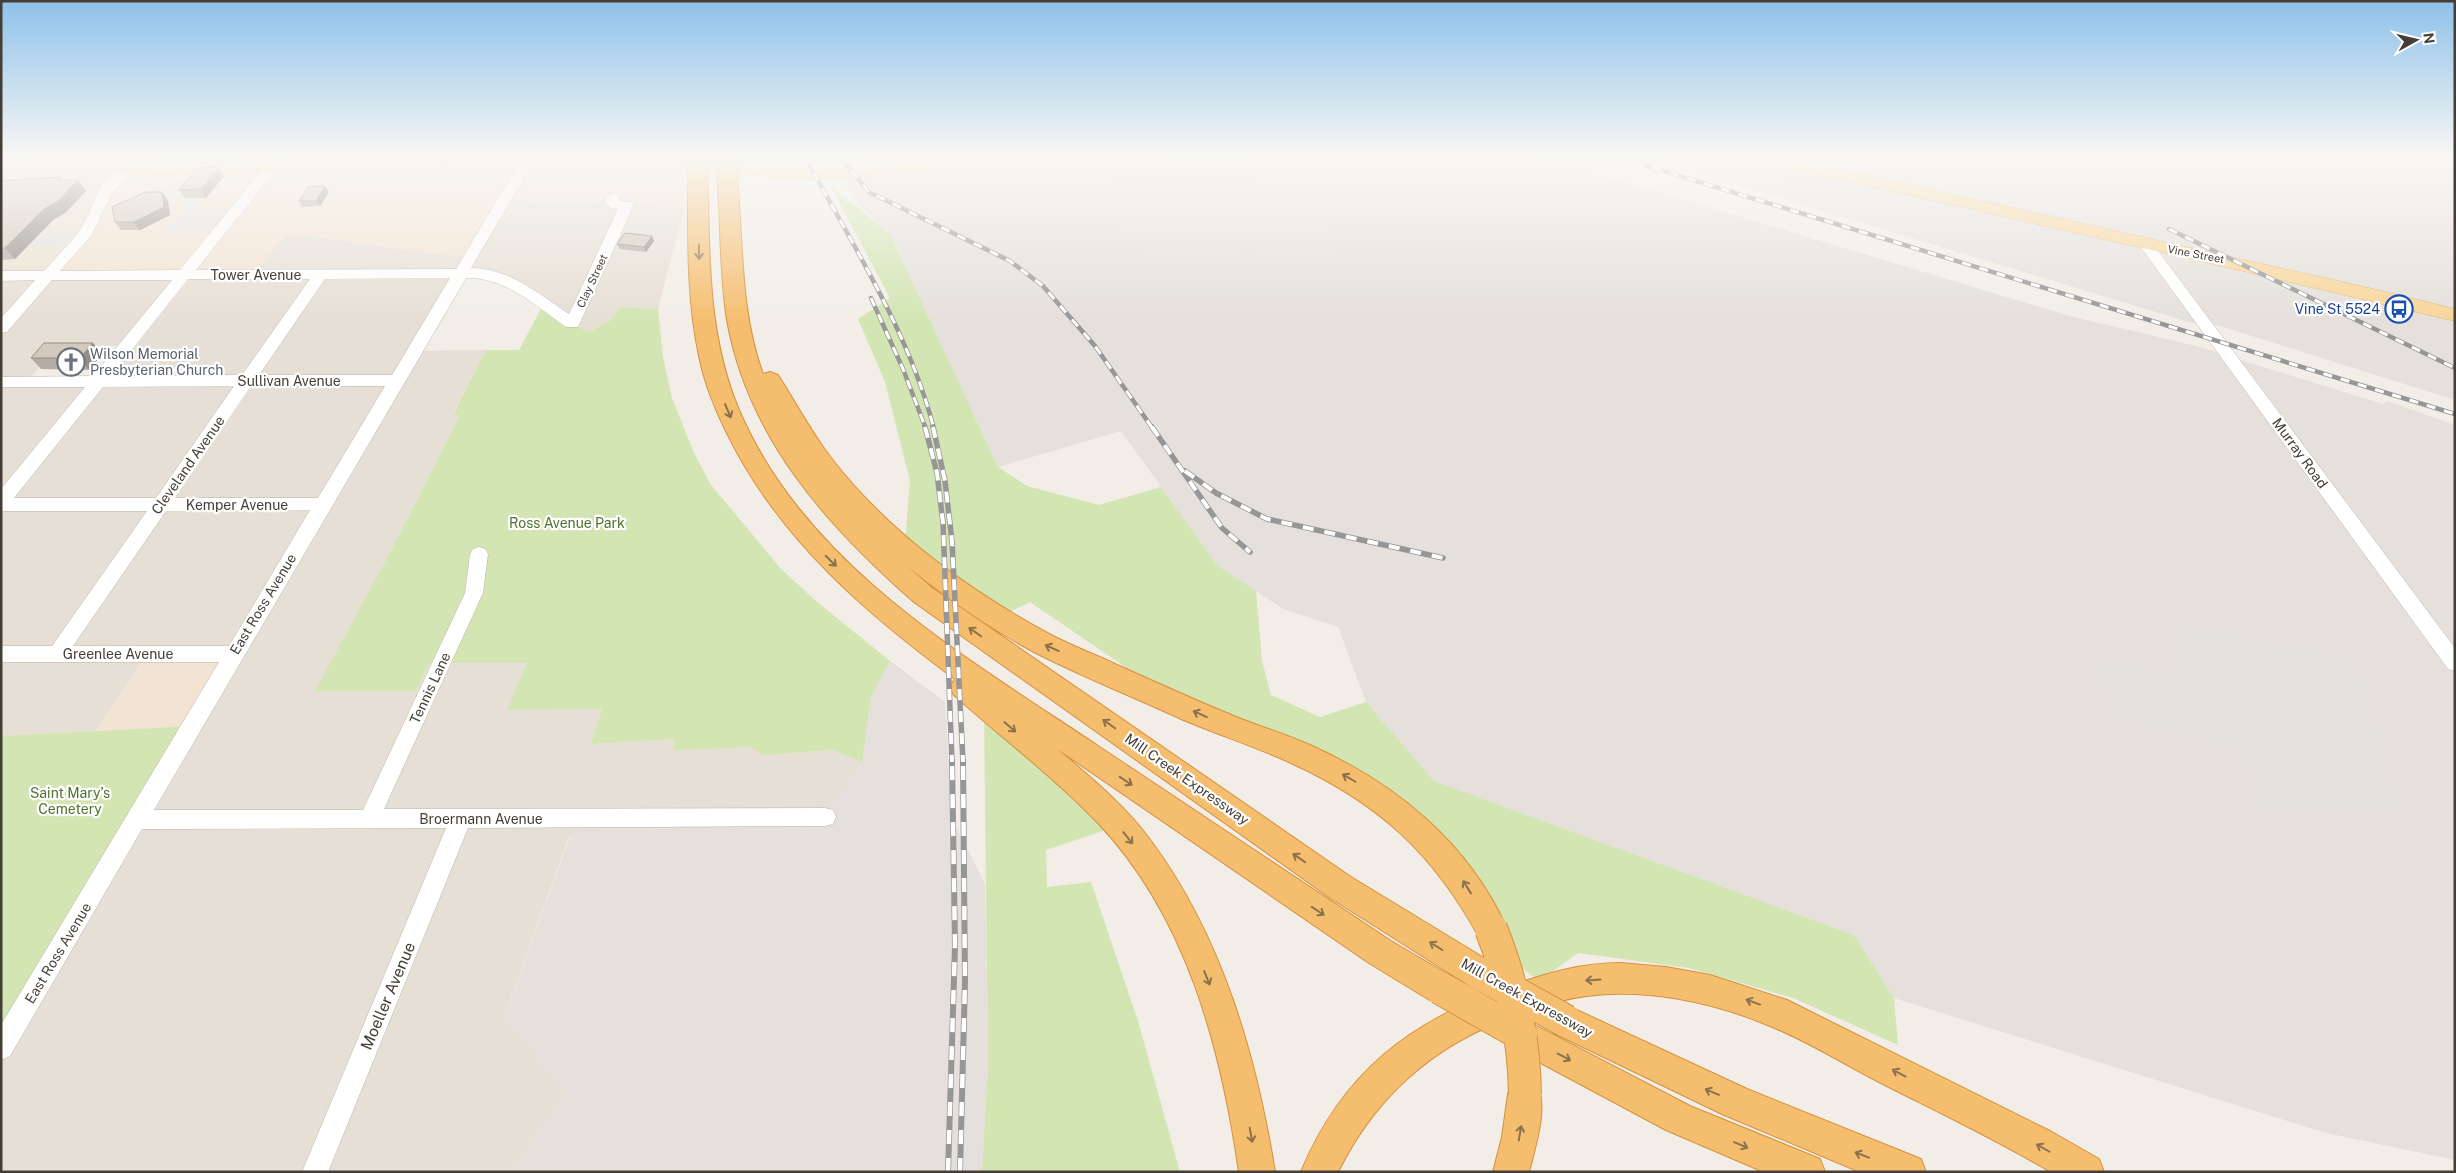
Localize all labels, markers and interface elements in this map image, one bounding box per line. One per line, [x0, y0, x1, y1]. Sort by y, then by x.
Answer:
north arrow [2391, 15, 2441, 65]
text: N [2420, 32, 2438, 45]
street label: Vine Street [2167, 243, 2225, 265]
one-way arrow [694, 244, 704, 260]
street label: Clay Street [574, 252, 610, 310]
street label: Tower Avenue [211, 267, 301, 283]
bus stop icon: Vine St 5524 [2384, 294, 2414, 324]
place label: Vine St 5524 [2295, 301, 2380, 317]
place label: Wilson Memorial Presbyterian Church [90, 346, 223, 378]
church icon: Wilson Memorial Presbyterian Church [56, 347, 86, 377]
street label: Sullivan Avenue [237, 373, 341, 389]
one-way arrow [723, 403, 733, 418]
street label: Cleveland Avenue [148, 413, 228, 517]
street label: Murray Road [2269, 415, 2331, 491]
street label: Kemper Avenue [186, 497, 288, 513]
park label: Ross Avenue Park [509, 515, 625, 531]
street label: East Ross Avenue [227, 551, 299, 657]
one-way arrow [825, 555, 837, 568]
one-way arrow [969, 627, 983, 637]
one-way arrow [1045, 642, 1060, 652]
street label: Greenlee Avenue [63, 646, 173, 662]
street label: Tennis Lane [406, 650, 454, 726]
one-way arrow [1193, 708, 1208, 718]
one-way arrow [1102, 719, 1116, 729]
one-way arrow [1003, 721, 1016, 733]
street label: Mill Creek Expressway [1122, 730, 1252, 828]
one-way arrow [1342, 773, 1357, 783]
one-way arrow [1118, 776, 1132, 786]
park label: Saint Mary’s Cemetery [30, 785, 110, 817]
street label: Broermann Avenue [419, 811, 543, 827]
one-way arrow [1123, 831, 1134, 844]
one-way arrow [1292, 853, 1306, 863]
one-way arrow [1462, 881, 1472, 895]
street label: East Ross Avenue [22, 900, 94, 1006]
one-way arrow [1311, 906, 1325, 916]
street label: Moeller Avenue [357, 939, 419, 1053]
one-way arrow [1429, 941, 1443, 951]
street label: Mill Creek Expressway [1459, 955, 1596, 1041]
one-way arrow [1204, 971, 1213, 986]
one-way arrow [1585, 975, 1601, 985]
one-way arrow [1746, 997, 1761, 1006]
one-way arrow [1556, 1053, 1571, 1062]
one-way arrow [1892, 1068, 1907, 1077]
one-way arrow [1705, 1087, 1720, 1096]
one-way arrow [1515, 1125, 1525, 1141]
one-way arrow [1246, 1126, 1256, 1142]
one-way arrow [1733, 1140, 1748, 1150]
one-way arrow [2036, 1143, 2051, 1153]
one-way arrow [1855, 1150, 1870, 1159]

